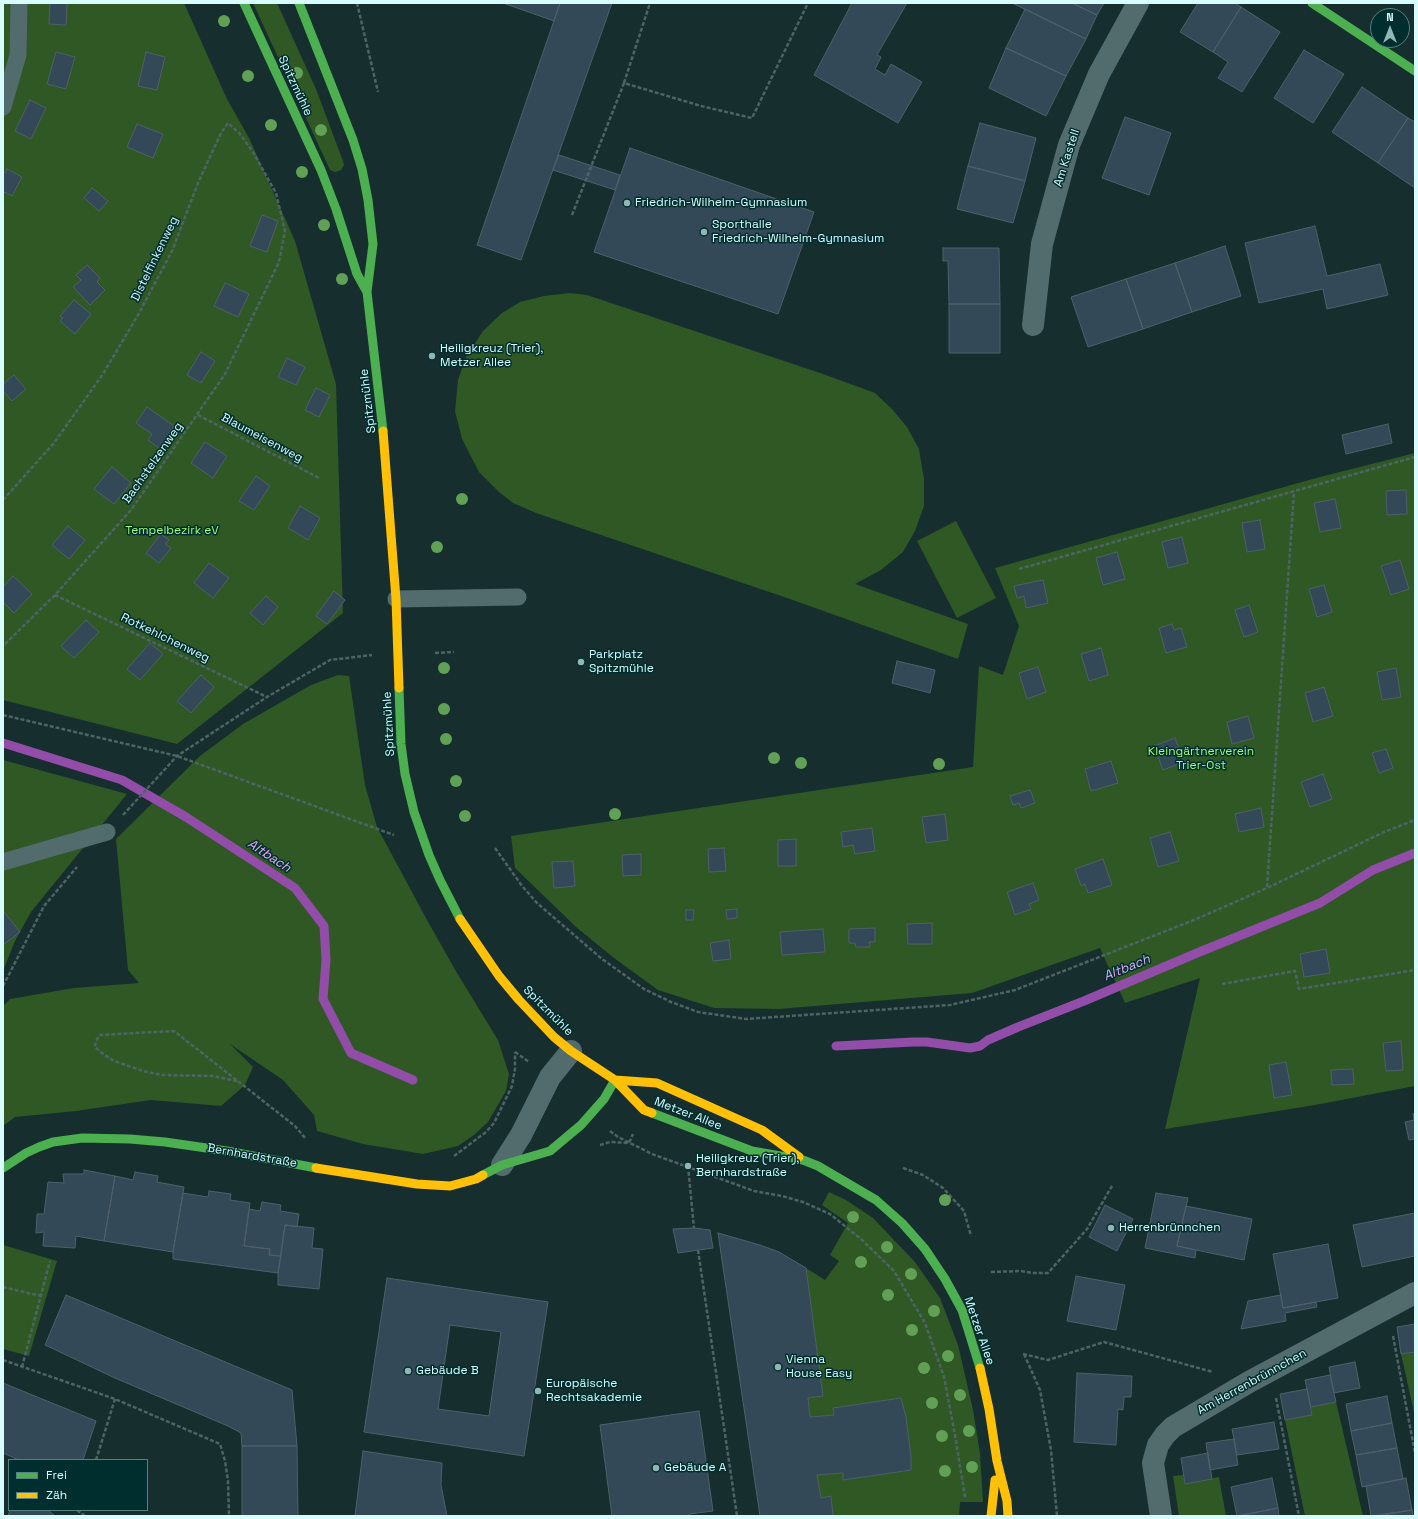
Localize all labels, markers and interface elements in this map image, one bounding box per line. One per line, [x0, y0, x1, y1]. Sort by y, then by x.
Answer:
north arrow [1370, 8, 1410, 48]
text: N [1386, 10, 1394, 24]
street label: Spitzmühle [275, 54, 315, 118]
street label: Am Kastell [1051, 127, 1083, 189]
place label: Friedrich-Wilhelm-Gymnasium [635, 196, 807, 210]
marker: Friedrich-Wilhelm-Gymnasium [622, 198, 632, 208]
street label: Distelfinkenweg [128, 214, 182, 304]
place label: Sporthalle Friedrich-Wilhelm-Gymnasium [712, 218, 884, 246]
marker: Sporthalle Friedrich-Wilhelm-Gymnasium [699, 227, 709, 237]
place label: Heiligkreuz (Trier), Metzer Allee [440, 342, 543, 370]
marker: Heiligkreuz (Trier), Metzer Allee [427, 351, 437, 361]
street label: Spitzmühle [357, 368, 379, 434]
street label: Blaumeisenweg [219, 410, 305, 466]
street label: Bachstelzenweg [120, 420, 186, 506]
park label: Tempelbezirk eV [125, 524, 219, 538]
street label: Rotkehlchenweg [118, 610, 212, 666]
place label: Parkplatz Spitzmühle [589, 648, 654, 676]
marker: Parkplatz Spitzmühle [576, 657, 586, 667]
street label: Spitzmühle [380, 691, 398, 757]
park label: Kleingärtnerverein Trier-Ost [1148, 745, 1254, 773]
water label: Altbach [244, 836, 294, 876]
water label: Altbach [1101, 952, 1153, 984]
street label: Spitzmühle [520, 983, 576, 1039]
street label: Metzer Allee [652, 1095, 724, 1133]
street label: Bernhardstraße [206, 1141, 298, 1171]
place label: Heiligkreuz (Trier), Bernhardstraße [696, 1152, 799, 1180]
marker: Heiligkreuz (Trier), Bernhardstraße [683, 1161, 693, 1171]
place label: Herrenbrünnchen [1119, 1221, 1221, 1235]
marker: Herrenbrünnchen [1106, 1223, 1116, 1233]
street label: Metzer Allee [961, 1295, 997, 1367]
street label: Am Herrenbrünnchen [1195, 1346, 1309, 1418]
place label: Vienna House Easy [786, 1353, 852, 1381]
marker: Vienna House Easy [773, 1362, 783, 1372]
place label: Gebäude B [416, 1364, 479, 1378]
marker: Gebäude B [403, 1366, 413, 1376]
place label: Europäische Rechtsakademie [546, 1377, 642, 1405]
marker: Europäische Rechtsakademie [533, 1386, 543, 1396]
legend [8, 1459, 148, 1511]
place label: Gebäude A [664, 1461, 726, 1475]
marker: Gebäude A [651, 1463, 661, 1473]
text: Frei [46, 1467, 67, 1483]
text: Zäh [46, 1487, 67, 1503]

